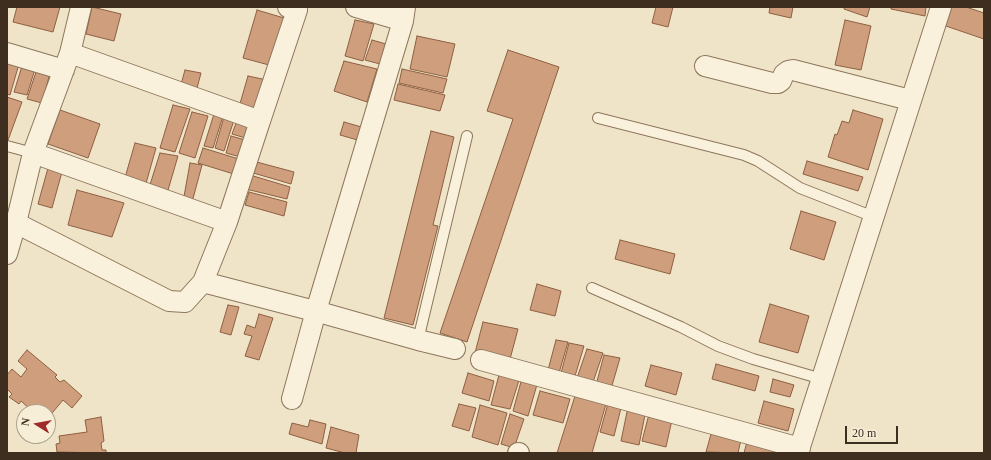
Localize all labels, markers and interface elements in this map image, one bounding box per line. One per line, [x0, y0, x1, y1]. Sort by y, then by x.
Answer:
north arrow [16, 404, 56, 444]
text: N [19, 417, 32, 427]
scale bar [847, 418, 900, 444]
text: 20 m [852, 426, 876, 440]

